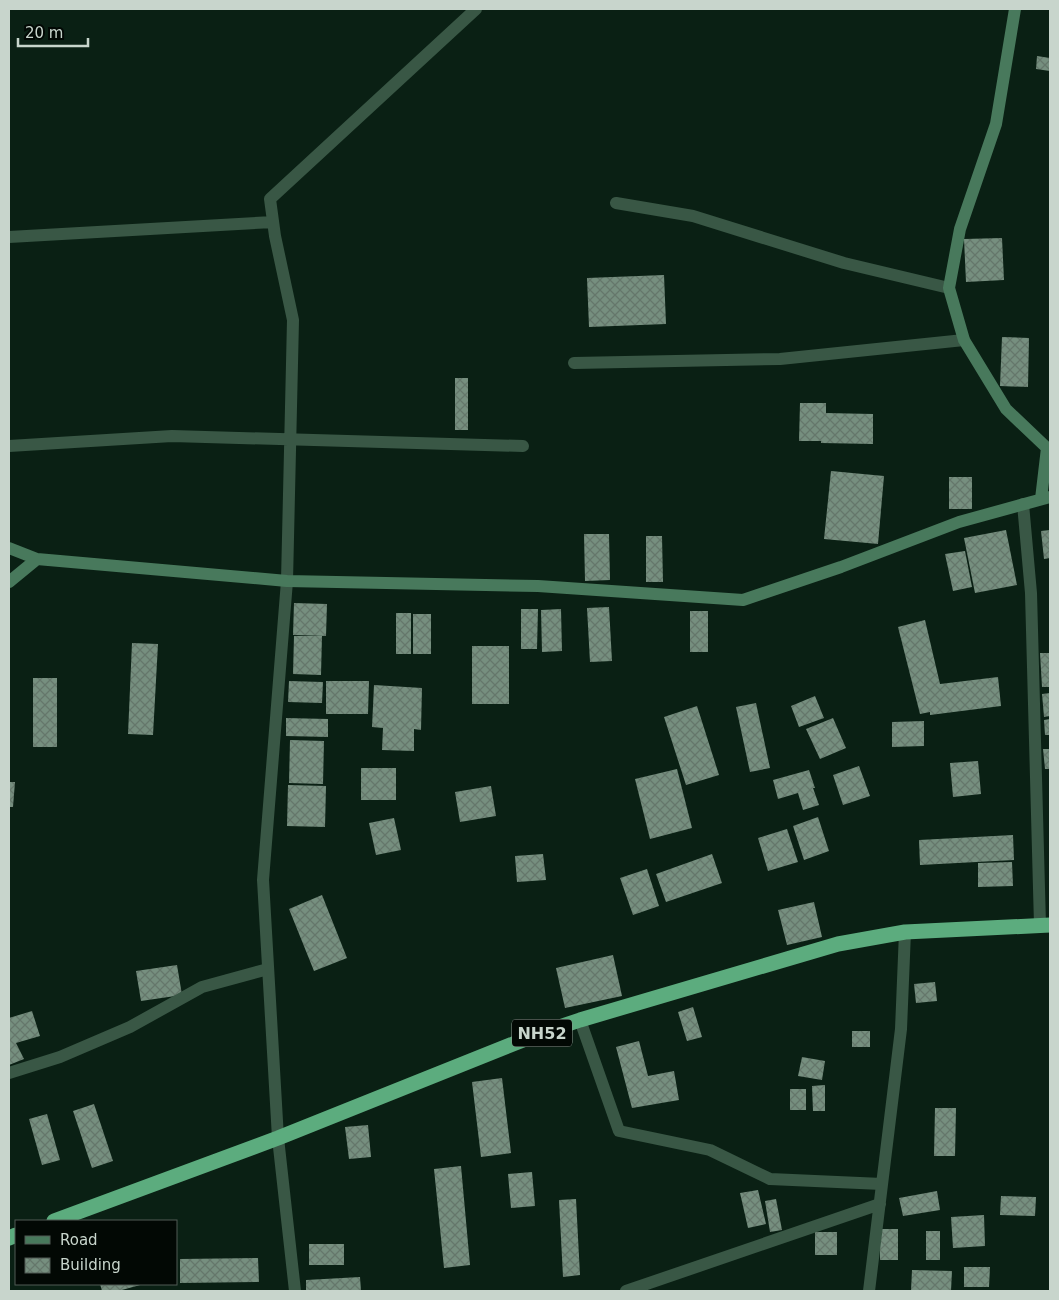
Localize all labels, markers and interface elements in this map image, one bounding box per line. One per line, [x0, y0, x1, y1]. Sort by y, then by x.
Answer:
scale bar [18, 15, 88, 47]
text: 20 m [25, 24, 63, 42]
road number: NH52 [512, 1020, 572, 1046]
legend [15, 1220, 178, 1285]
text: Road [60, 1231, 98, 1249]
text: Building [60, 1256, 121, 1274]

